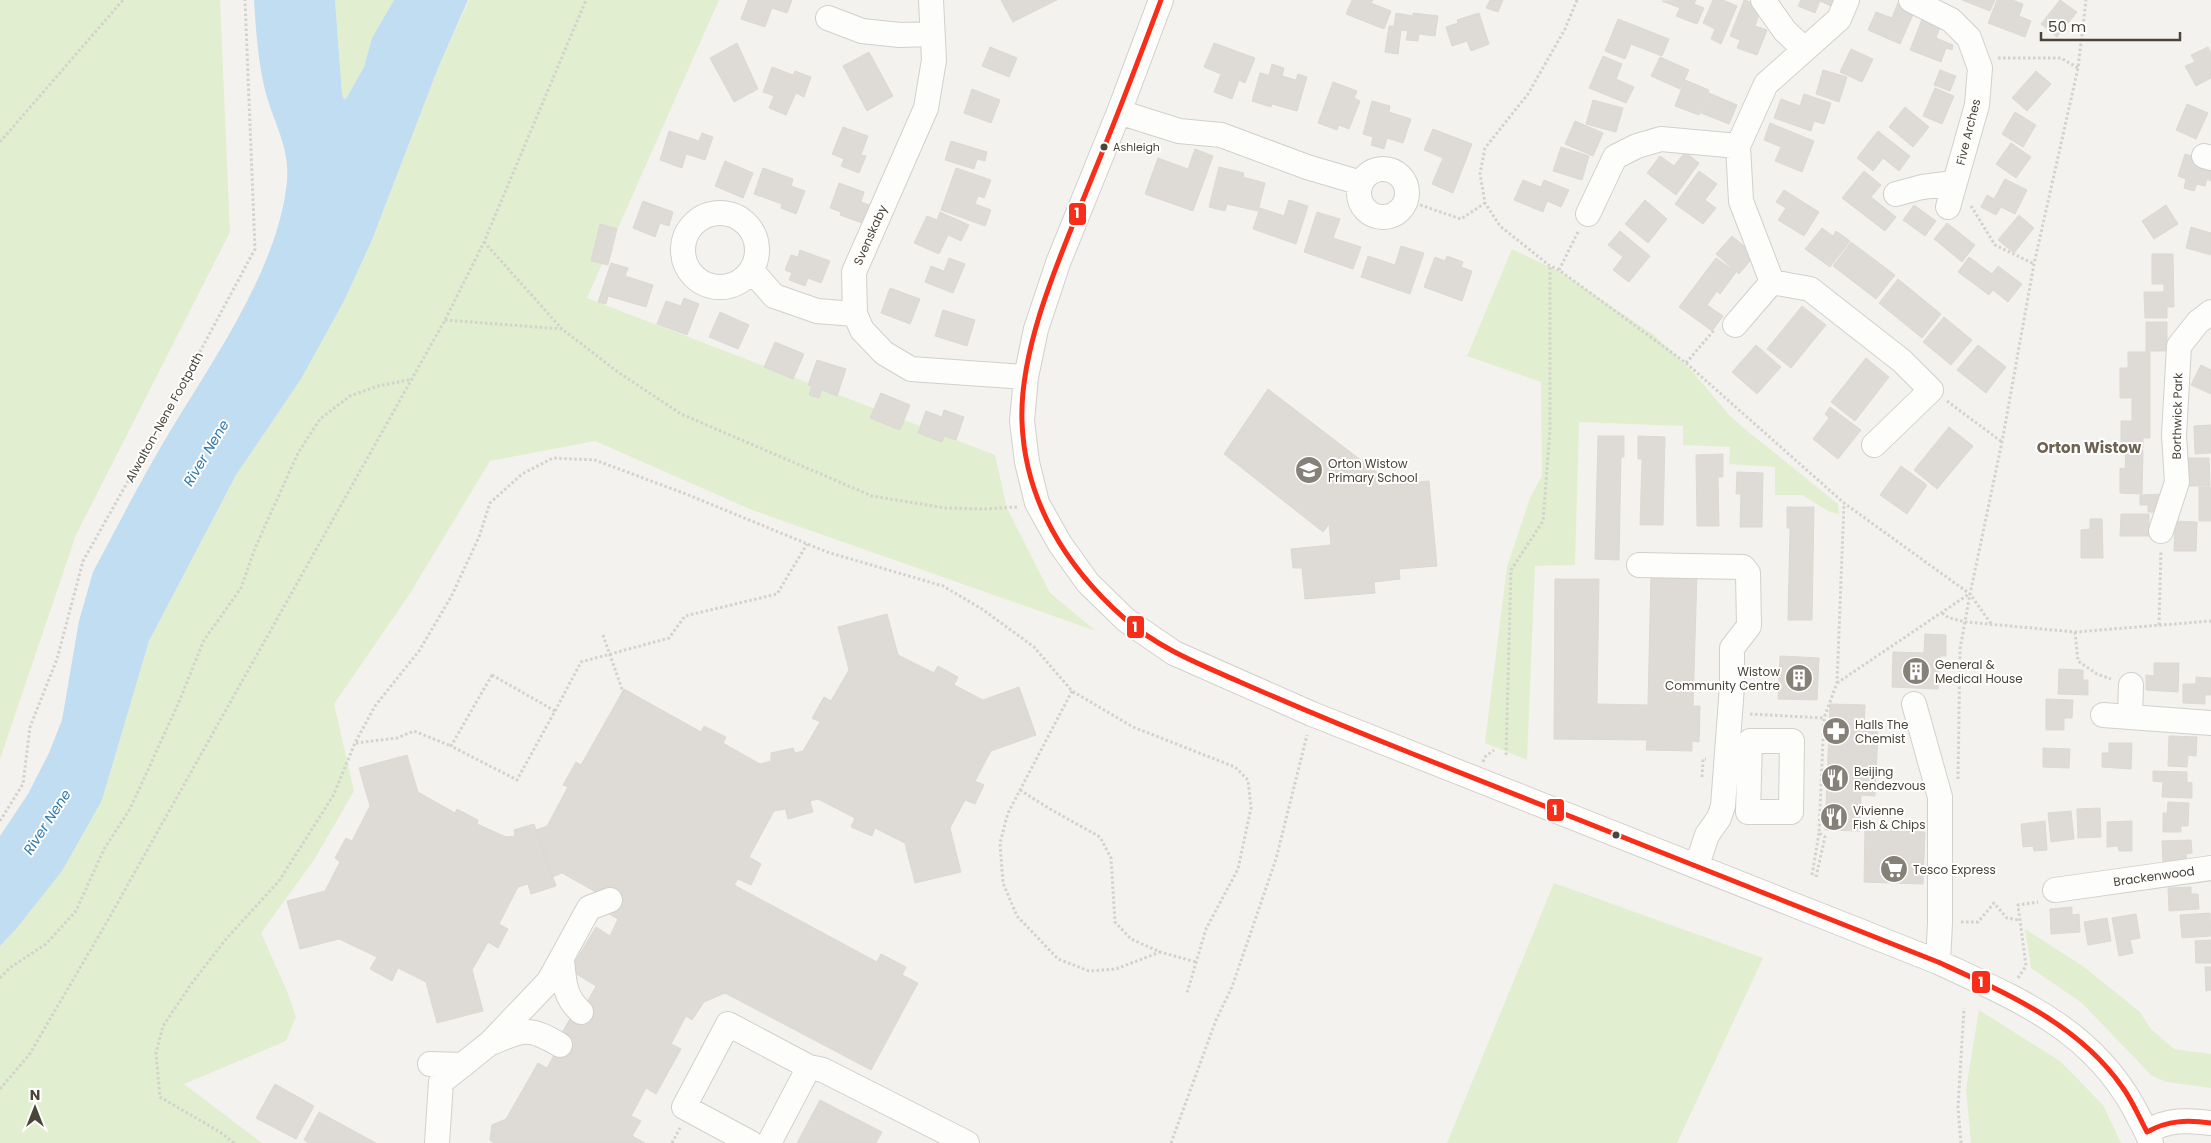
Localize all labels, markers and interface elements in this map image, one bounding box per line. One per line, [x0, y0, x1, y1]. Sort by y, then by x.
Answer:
scale bar [2041, 10, 2180, 42]
text: 50 m [2048, 16, 2086, 37]
street label: Five Arches [1952, 97, 1984, 167]
place label: Ashleigh [1113, 139, 1160, 155]
marker: Ashleigh [1099, 142, 1109, 152]
street label: Svenskaby [849, 202, 891, 268]
line badge: 1 [1068, 202, 1087, 226]
text: 1 [1074, 203, 1080, 223]
street label: Alwalton-Nene Footpath [121, 349, 207, 485]
street label: Borthwick Park [2168, 372, 2186, 460]
water label: River Nene [178, 416, 234, 490]
district label: Orton Wistow [2037, 437, 2141, 458]
school or university icon: Orton Wistow Primary School [1294, 455, 1324, 485]
place label: Orton Wistow Primary School [1328, 455, 1418, 486]
line badge: 1 [1126, 615, 1145, 639]
text: 1 [1132, 617, 1138, 637]
building icon: General & Medical House [1901, 656, 1931, 686]
place label: General & Medical House [1935, 656, 2023, 687]
place label: Wistow Community Centre [1665, 663, 1780, 694]
building icon: Wistow Community Centre [1784, 663, 1814, 693]
pharmacy icon: Halls The Chemist [1821, 716, 1851, 746]
place label: Halls The Chemist [1855, 716, 1908, 747]
restaurant icon: Beijing Rendezvous [1820, 763, 1850, 793]
place label: Beijing Rendezvous [1854, 763, 1926, 794]
water label: River Nene [18, 785, 76, 858]
line badge: 1 [1546, 798, 1565, 822]
text: 1 [1552, 800, 1558, 820]
restaurant icon: Vivienne Fish & Chips [1819, 802, 1849, 832]
place label: Vivienne Fish & Chips [1853, 802, 1926, 833]
unlabelled marker [1611, 830, 1621, 840]
supermarket icon: Tesco Express [1879, 854, 1909, 884]
place label: Tesco Express [1913, 861, 1996, 878]
street label: Brackenwood [2112, 862, 2196, 890]
line badge: 1 [1971, 970, 1991, 994]
text: 1 [1978, 972, 1984, 992]
north arrow [10, 1083, 60, 1133]
text: N [30, 1085, 40, 1105]

